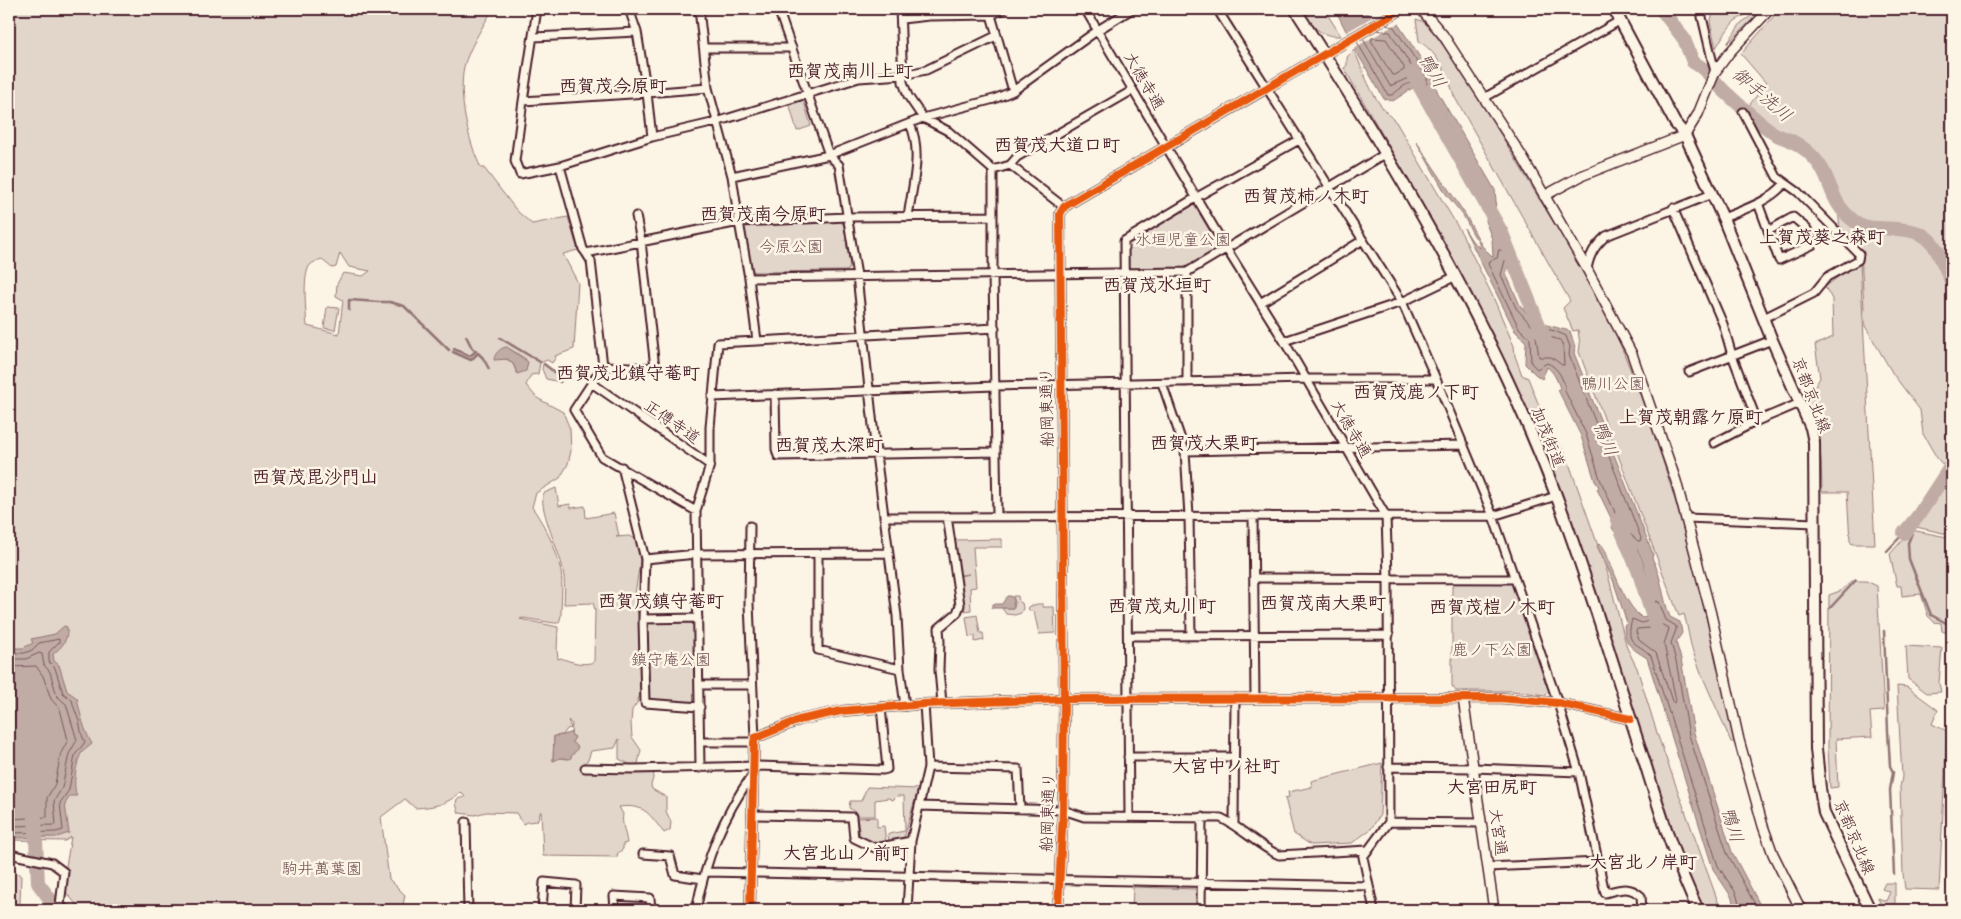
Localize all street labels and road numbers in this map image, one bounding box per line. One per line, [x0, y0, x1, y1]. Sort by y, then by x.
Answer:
street label: 大徳寺通 [1120, 49, 1168, 113]
street label: 京都京北線 [1788, 354, 1834, 436]
street label: 船岡東通り [1037, 367, 1057, 447]
street label: 正傅寺道 [641, 396, 703, 448]
street label: 大徳寺通 [1327, 397, 1375, 461]
street label: 加茂街道 [1528, 404, 1568, 470]
street label: 船岡東通り [1038, 772, 1058, 852]
street label: 京都京北線 [1830, 797, 1878, 877]
street label: 大宮通 [1486, 807, 1510, 857]

